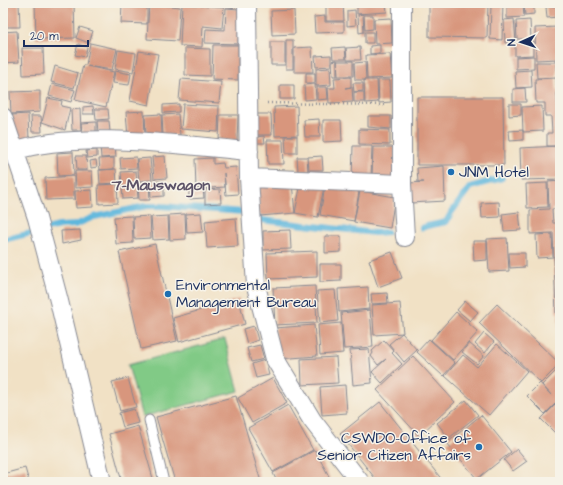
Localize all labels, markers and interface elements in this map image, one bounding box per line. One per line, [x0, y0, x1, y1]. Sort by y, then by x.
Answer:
scale bar [24, 22, 88, 48]
north arrow [501, 22, 541, 62]
text: 20 m [30, 28, 59, 45]
text: N [504, 39, 519, 46]
place label: JNM Hotel [459, 162, 529, 183]
marker: JNM Hotel [446, 167, 456, 177]
district label: 7-Mauswagon [111, 174, 210, 198]
place label: Environmental Management Bureau [176, 275, 317, 314]
marker: Environmental Management Bureau [163, 289, 173, 299]
place label: CSWDO-Office of Senior Citizen Affairs [317, 428, 471, 466]
marker: CSWDO-Office of Senior Citizen Affairs [474, 442, 484, 452]

